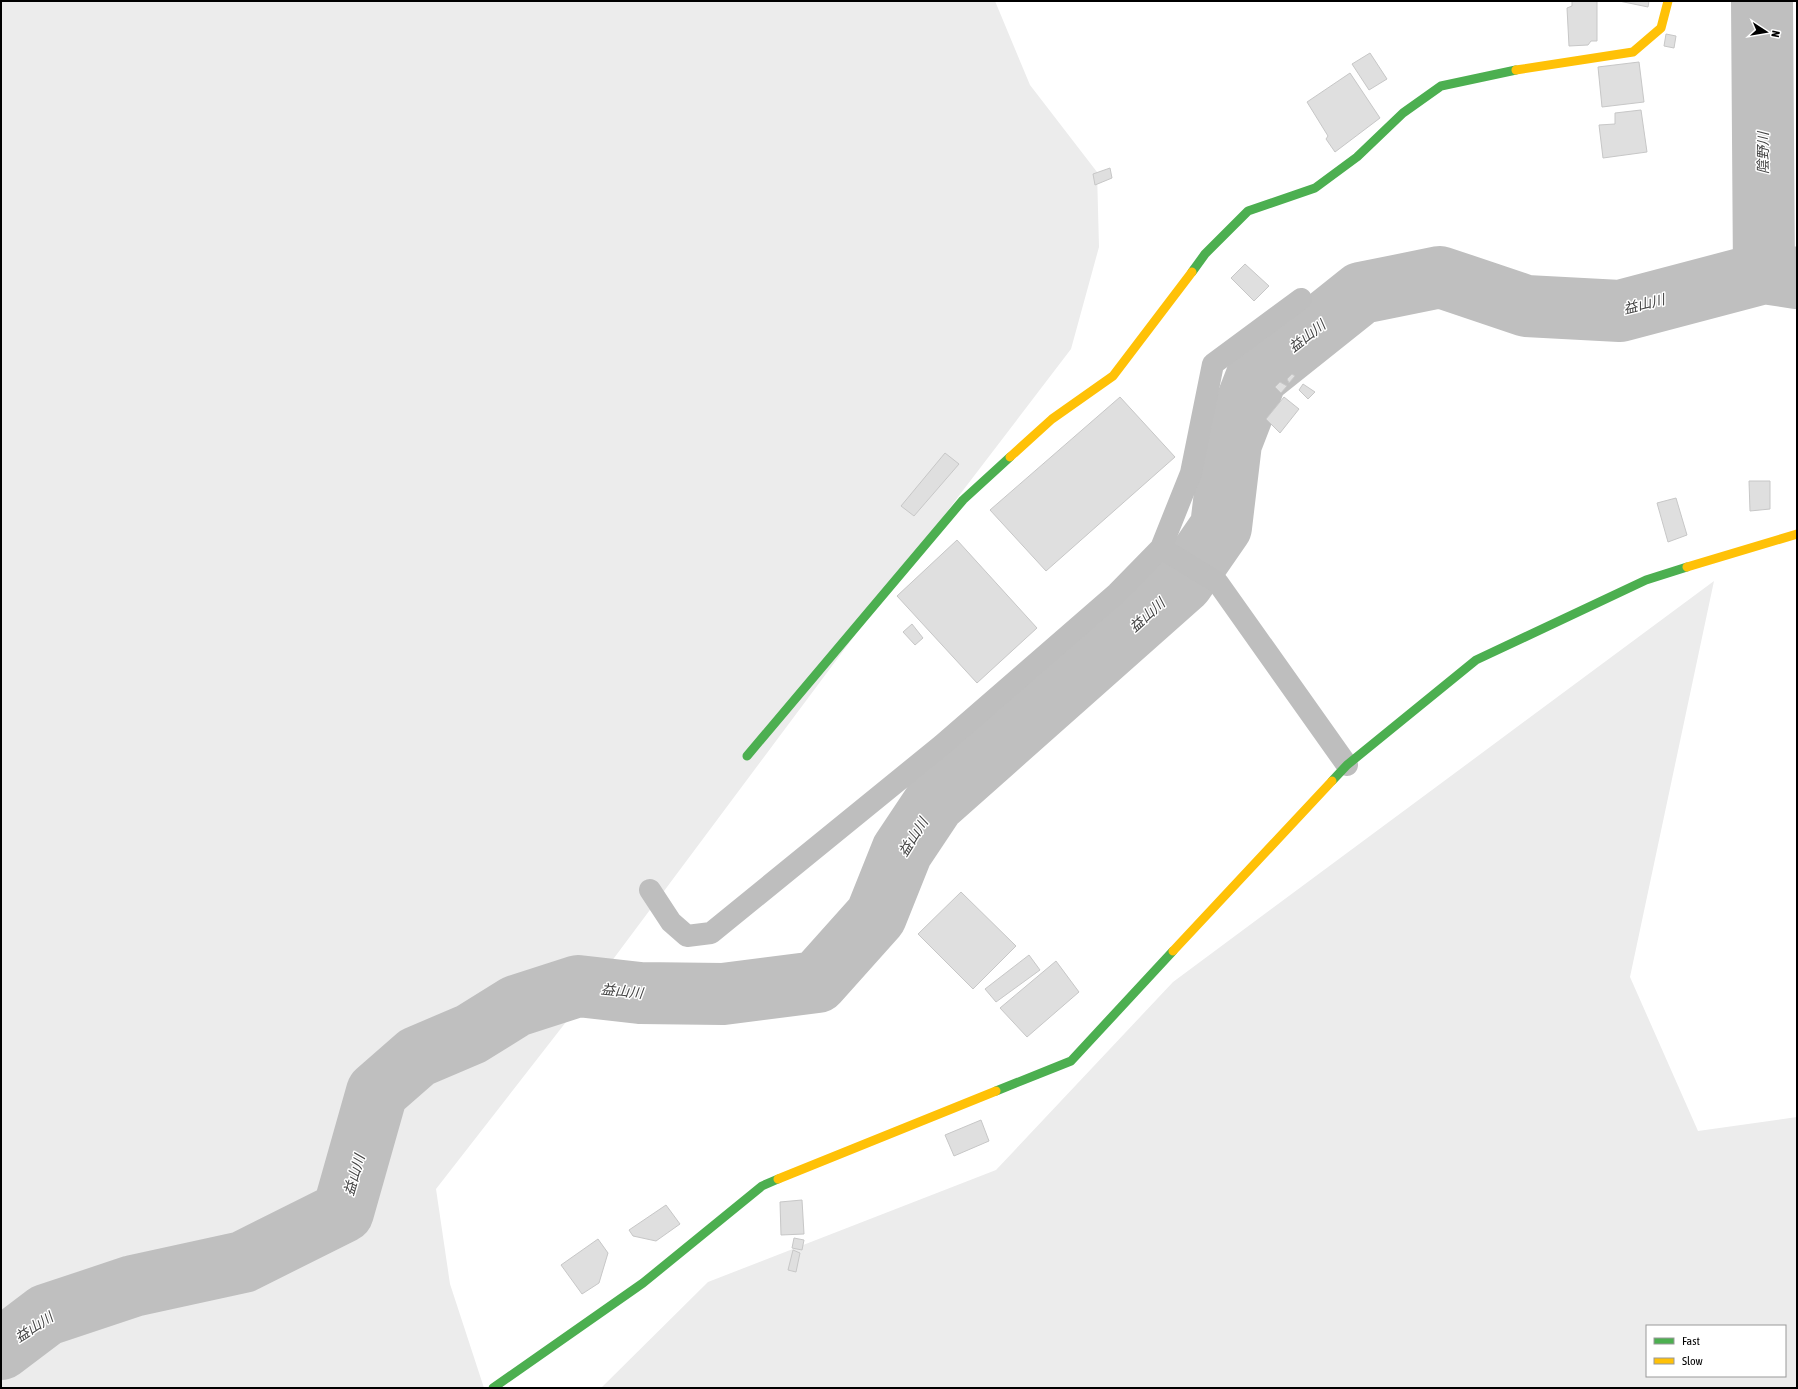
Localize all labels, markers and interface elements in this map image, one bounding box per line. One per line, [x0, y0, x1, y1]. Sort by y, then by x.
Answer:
north arrow [1746, 12, 1786, 52]
text: N [1769, 30, 1782, 39]
water label: 陰野川 [1755, 130, 1771, 174]
water label: 益山川 [1622, 291, 1668, 317]
water label: 益山川 [1286, 316, 1330, 355]
water label: 益山川 [1126, 594, 1169, 635]
water label: 益山川 [895, 813, 932, 859]
water label: 益山川 [600, 981, 646, 1001]
water label: 益山川 [341, 1151, 368, 1197]
water label: 益山川 [12, 1308, 58, 1345]
legend [1646, 1325, 1786, 1377]
text: Fast [1682, 1334, 1700, 1348]
text: Slow [1682, 1354, 1703, 1368]

